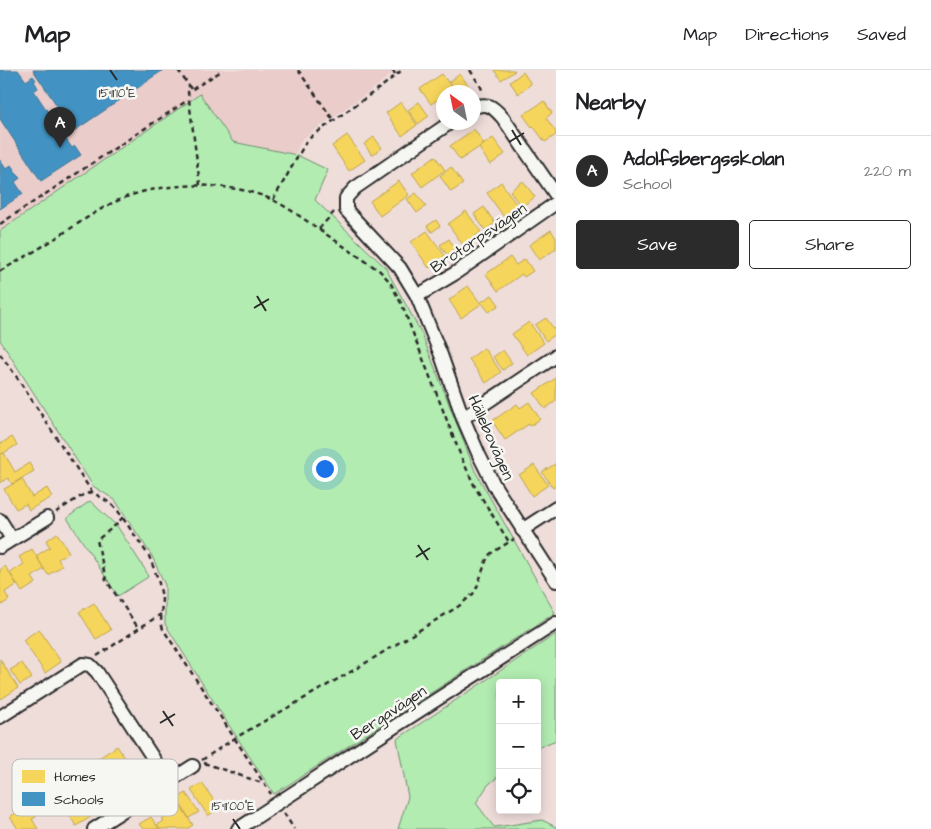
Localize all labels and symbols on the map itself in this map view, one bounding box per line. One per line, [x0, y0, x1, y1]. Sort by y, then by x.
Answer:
text: 15°11'10"E [99, 85, 135, 102]
north arrow [436, 85, 481, 130]
pin: A [44, 107, 76, 148]
street label: Brotorpsvägen [426, 197, 532, 279]
street label: Hällebovägen [462, 391, 520, 484]
your location [312, 456, 338, 482]
street label: Bergavägen [346, 680, 431, 746]
legend [12, 759, 178, 816]
text: Homes [54, 767, 96, 787]
text: Schools [54, 790, 104, 810]
text: 15°11'00"E [212, 798, 254, 815]

